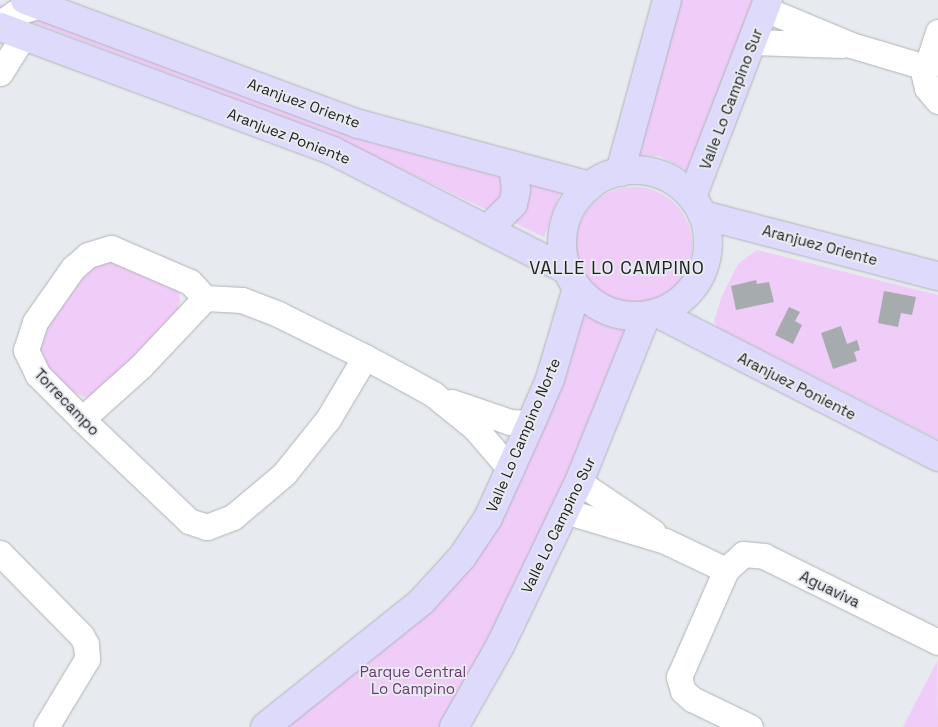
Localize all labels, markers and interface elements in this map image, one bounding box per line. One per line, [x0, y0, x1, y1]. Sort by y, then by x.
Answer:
street label: Valle Lo Campino Sur [696, 26, 766, 172]
street label: Aranjuez Oriente [245, 74, 363, 132]
street label: Aranjuez Poniente [225, 104, 353, 168]
street label: Aranjuez Oriente [760, 221, 880, 269]
district label: VALLE LO CAMPINO [527, 257, 707, 279]
street label: Aranjuez Poniente [735, 348, 859, 424]
street label: Valle Lo Campino Norte [482, 355, 564, 515]
street label: Torrecampo [31, 365, 103, 439]
street label: Valle Lo Campino Sur [517, 454, 599, 596]
street label: Aguaviva [797, 567, 863, 611]
park label: Parque Central Lo Campino [360, 662, 466, 697]

